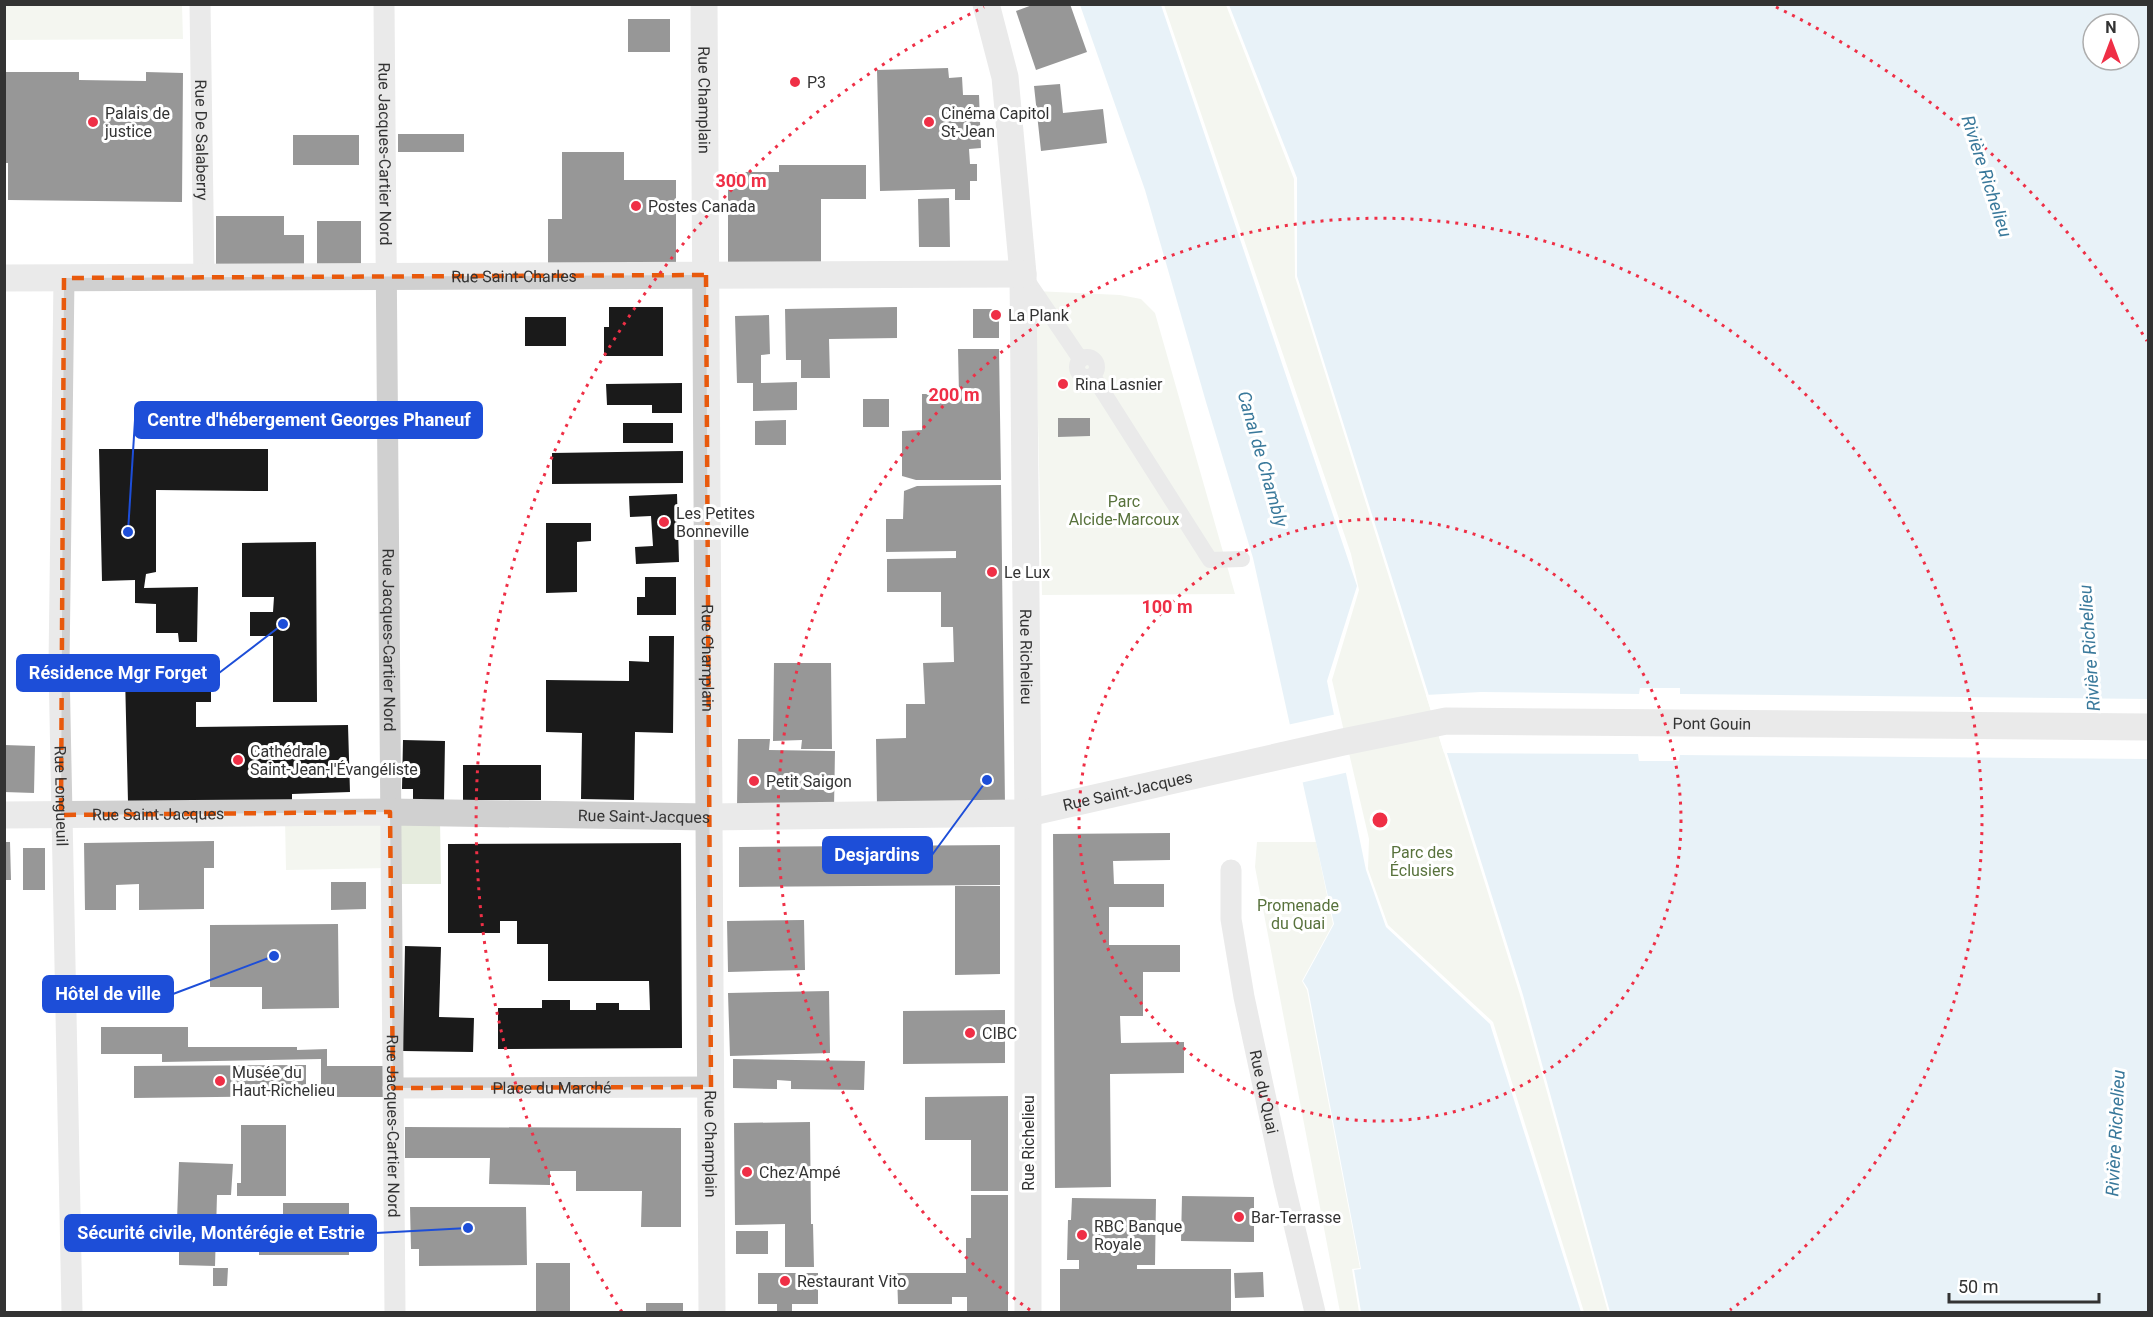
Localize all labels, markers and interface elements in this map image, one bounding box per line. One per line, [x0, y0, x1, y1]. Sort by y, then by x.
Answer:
north arrow [2081, 12, 2141, 72]
text: N [2105, 18, 2117, 37]
street label: Rue Champlain [695, 46, 714, 154]
street label: Rue Jacques-Cartier Nord [375, 62, 396, 246]
place label: P3 [807, 73, 826, 92]
marker: P3 [788, 75, 802, 89]
street label: Rue De Salaberry [192, 79, 212, 201]
place label: Palais de justice [104, 104, 170, 141]
place label: Cinéma Capitol St-Jean [941, 104, 1049, 141]
water label: Rivière Richelieu [1957, 112, 2017, 240]
marker: Palais de justice [86, 115, 100, 129]
marker: Cinéma Capitol St-Jean [922, 115, 936, 129]
text: 300 m [715, 170, 767, 191]
place label: Postes Canada [648, 197, 756, 216]
marker: Postes Canada [629, 199, 643, 213]
street label: Rue Saint-Charles [451, 266, 577, 286]
place label: La Plank [1008, 306, 1070, 325]
marker: La Plank [989, 308, 1003, 322]
place label: Rina Lasnier [1075, 375, 1163, 394]
marker: Rina Lasnier [1056, 377, 1070, 391]
text: 200 m [928, 384, 980, 405]
water label: Canal de Chambly [1234, 389, 1293, 530]
callout: Centre d'hébergement Georges Phaneuf [135, 402, 482, 438]
text: Centre d'hébergement Georges Phaneuf [147, 409, 471, 430]
park label: Parc Alcide-Marcoux [1069, 492, 1179, 529]
place label: Les Petites Bonneville [676, 504, 755, 541]
marker: Les Petites Bonneville [657, 515, 671, 529]
street label: Rue Jacques-Cartier Nord [379, 548, 400, 732]
place label: Le Lux [1004, 563, 1050, 582]
marker: Le Lux [985, 565, 999, 579]
water label: Rivière Richelieu [2074, 584, 2104, 712]
text: 100 m [1141, 596, 1193, 617]
street label: Rue Champlain [698, 604, 718, 712]
street label: Rue Richelieu [1017, 609, 1036, 705]
callout: Résidence Mgr Forget [17, 655, 219, 691]
text: Résidence Mgr Forget [29, 662, 207, 683]
street label: Pont Gouin [1672, 713, 1751, 733]
place label: Cathédrale Saint-Jean-l'Évangéliste [250, 742, 418, 779]
street label: Rue Longueuil [51, 745, 72, 846]
marker: Cathédrale Saint-Jean-l'Évangéliste [231, 753, 245, 767]
street label: Rue Saint-Jacques [1061, 767, 1194, 814]
place label: Petit Saigon [766, 772, 852, 791]
marker: Petit Saigon [747, 774, 761, 788]
street label: Rue Saint-Jacques [92, 804, 224, 824]
street label: Rue Saint-Jacques [578, 805, 710, 827]
centre of rings [1370, 810, 1390, 830]
callout: Desjardins [823, 837, 932, 873]
park label: Parc des Éclusiers [1390, 843, 1454, 880]
text: Desjardins [834, 844, 920, 865]
park label: Promenade du Quai [1257, 896, 1339, 933]
callout: Hôtel de ville [43, 976, 173, 1012]
text: Hôtel de ville [55, 983, 161, 1004]
place label: CIBC [982, 1024, 1017, 1043]
marker: CIBC [963, 1026, 977, 1040]
street label: Rue Jacques-Cartier Nord [383, 1034, 404, 1218]
street label: Rue du Quai [1246, 1048, 1283, 1136]
place label: Musée du Haut-Richelieu [232, 1063, 335, 1100]
water label: Rivière Richelieu [2101, 1069, 2129, 1197]
marker: Musée du Haut-Richelieu [213, 1074, 227, 1088]
street label: Place du Marché [492, 1078, 612, 1097]
street label: Rue Champlain [701, 1090, 721, 1198]
street label: Rue Richelieu [1019, 1095, 1038, 1191]
place label: Chez Ampé [759, 1163, 841, 1182]
marker: Chez Ampé [740, 1165, 754, 1179]
place label: Bar-Terrasse [1251, 1208, 1341, 1227]
marker: Bar-Terrasse [1232, 1210, 1246, 1224]
callout: Sécurité civile, Montérégie et Estrie [65, 1215, 376, 1251]
place label: RBC Banque Royale [1094, 1217, 1182, 1254]
text: Sécurité civile, Montérégie et Estrie [77, 1222, 365, 1243]
marker: RBC Banque Royale [1075, 1228, 1089, 1242]
scale bar [1949, 1266, 2099, 1304]
place label: Restaurant Vito [797, 1272, 907, 1291]
marker: Restaurant Vito [778, 1274, 792, 1288]
text: 50 m [1958, 1276, 1998, 1297]

